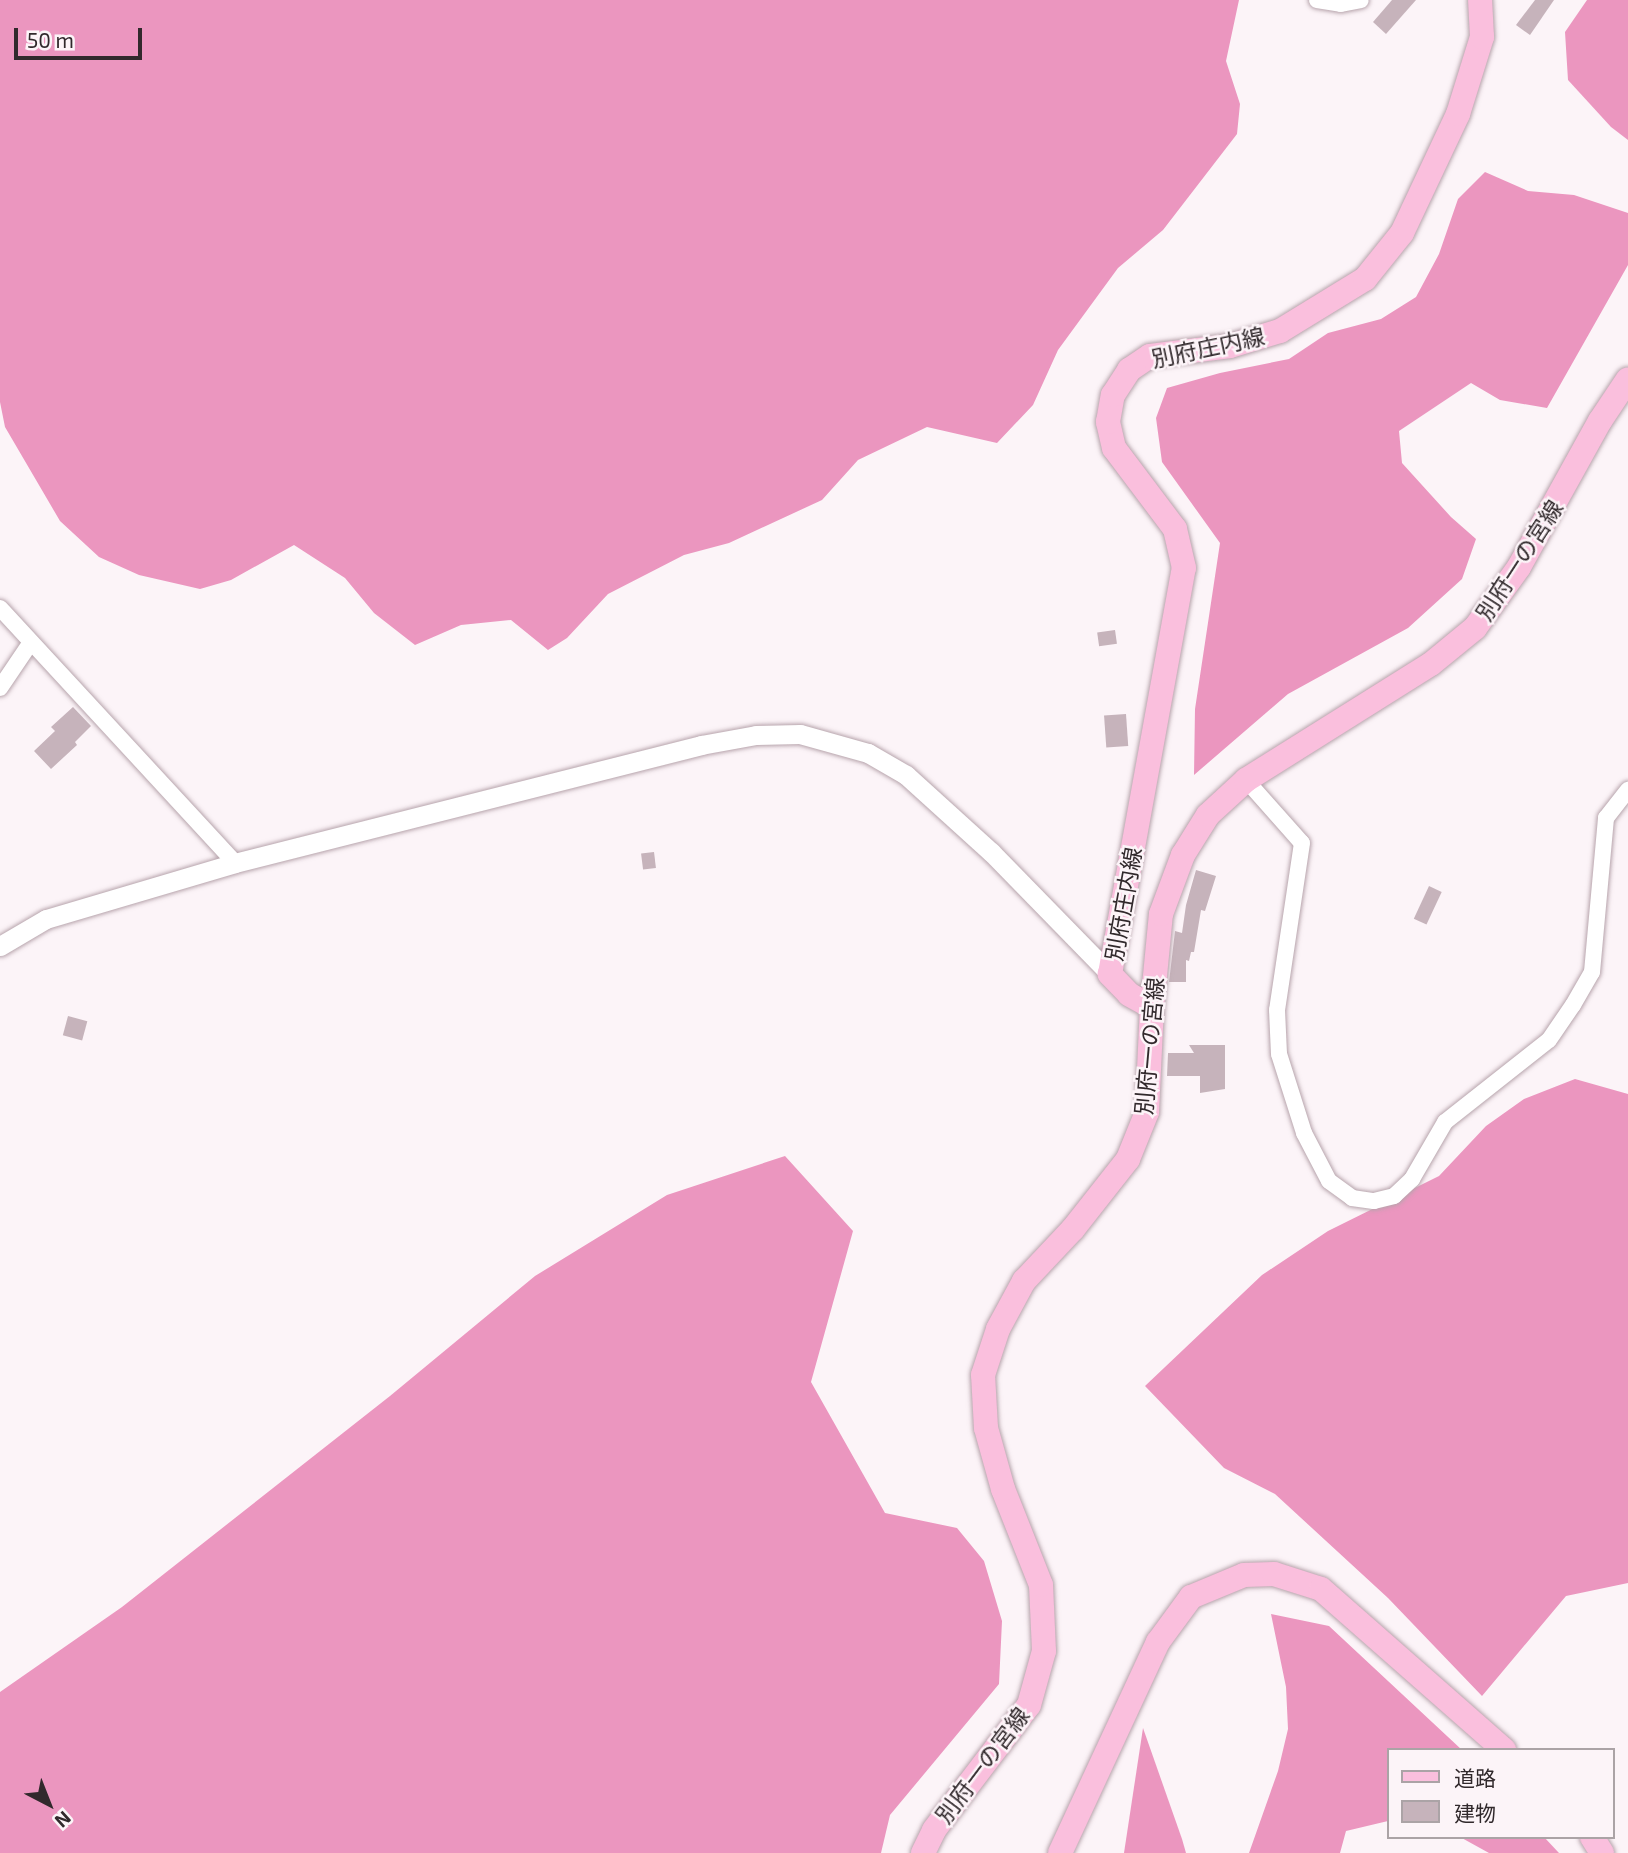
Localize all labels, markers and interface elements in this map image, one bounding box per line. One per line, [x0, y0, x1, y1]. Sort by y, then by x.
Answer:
scale bar [18, 14, 145, 58]
text: 50 m [27, 27, 74, 52]
street label: 別府庄内線 [1149, 322, 1267, 372]
street label: 別府一の宮線 [1470, 495, 1568, 625]
street label: 別府庄内線 [1099, 845, 1147, 963]
street label: 別府一の宮線 [1129, 976, 1169, 1116]
street label: 別府一の宮線 [929, 1702, 1035, 1828]
legend [1386, 1748, 1614, 1839]
text: 道路 [1454, 1765, 1496, 1790]
north arrow [14, 1769, 84, 1839]
text: 建物 [1454, 1800, 1496, 1825]
text: N [51, 1807, 76, 1833]

